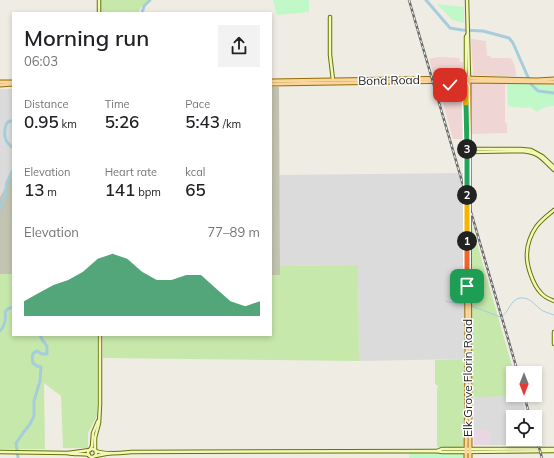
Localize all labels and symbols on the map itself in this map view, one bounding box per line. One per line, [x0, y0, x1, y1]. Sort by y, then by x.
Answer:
pin [433, 68, 467, 102]
street label: Bond Road [358, 72, 420, 88]
pin: 3 [457, 139, 477, 159]
pin: 2 [457, 185, 477, 205]
pin: 1 [457, 231, 477, 251]
pin [450, 269, 484, 303]
street label: Elk Grove Florin Road [460, 319, 475, 437]
north arrow [506, 366, 542, 402]

